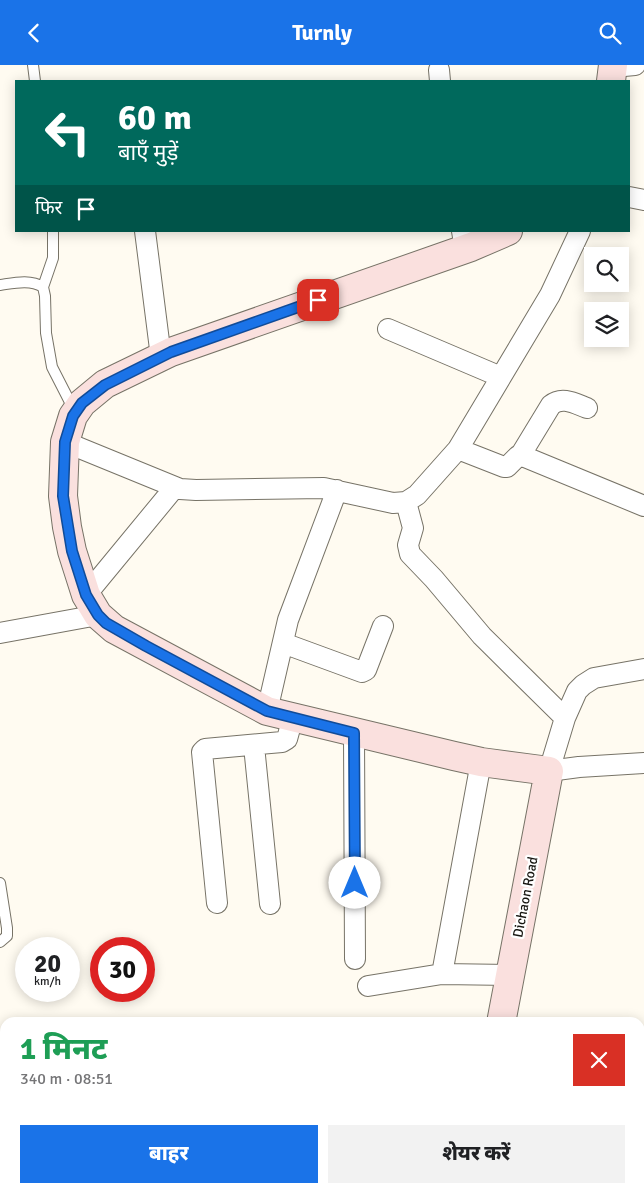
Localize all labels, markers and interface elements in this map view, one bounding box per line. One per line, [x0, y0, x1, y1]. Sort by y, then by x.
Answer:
icon: back [20, 19, 48, 47]
text: Turnly [292, 19, 352, 46]
icon: search [596, 19, 624, 47]
text: 60 m [118, 96, 192, 139]
icon: left [35, 100, 100, 165]
text: बाएँ मुड़ें [118, 139, 178, 166]
icon: arrive [72, 195, 100, 223]
text: फिर [35, 196, 62, 220]
map controls [584, 247, 629, 347]
button: search [584, 247, 629, 292]
pin [297, 279, 339, 321]
icon: arrive [304, 286, 332, 314]
button: layers [584, 302, 629, 347]
street label: Dichaon Road [509, 855, 542, 939]
position arrow [328, 856, 380, 908]
speed limit sign: 30 [90, 937, 155, 1002]
text: 20 [34, 948, 61, 979]
text: km/h [34, 974, 61, 989]
text: 1 मिनट [20, 1031, 107, 1068]
button: close [573, 1034, 625, 1086]
text: 340 m · 08:51 [20, 1069, 113, 1089]
button: बाहर [20, 1125, 318, 1183]
button: शेयर करें [328, 1125, 625, 1183]

